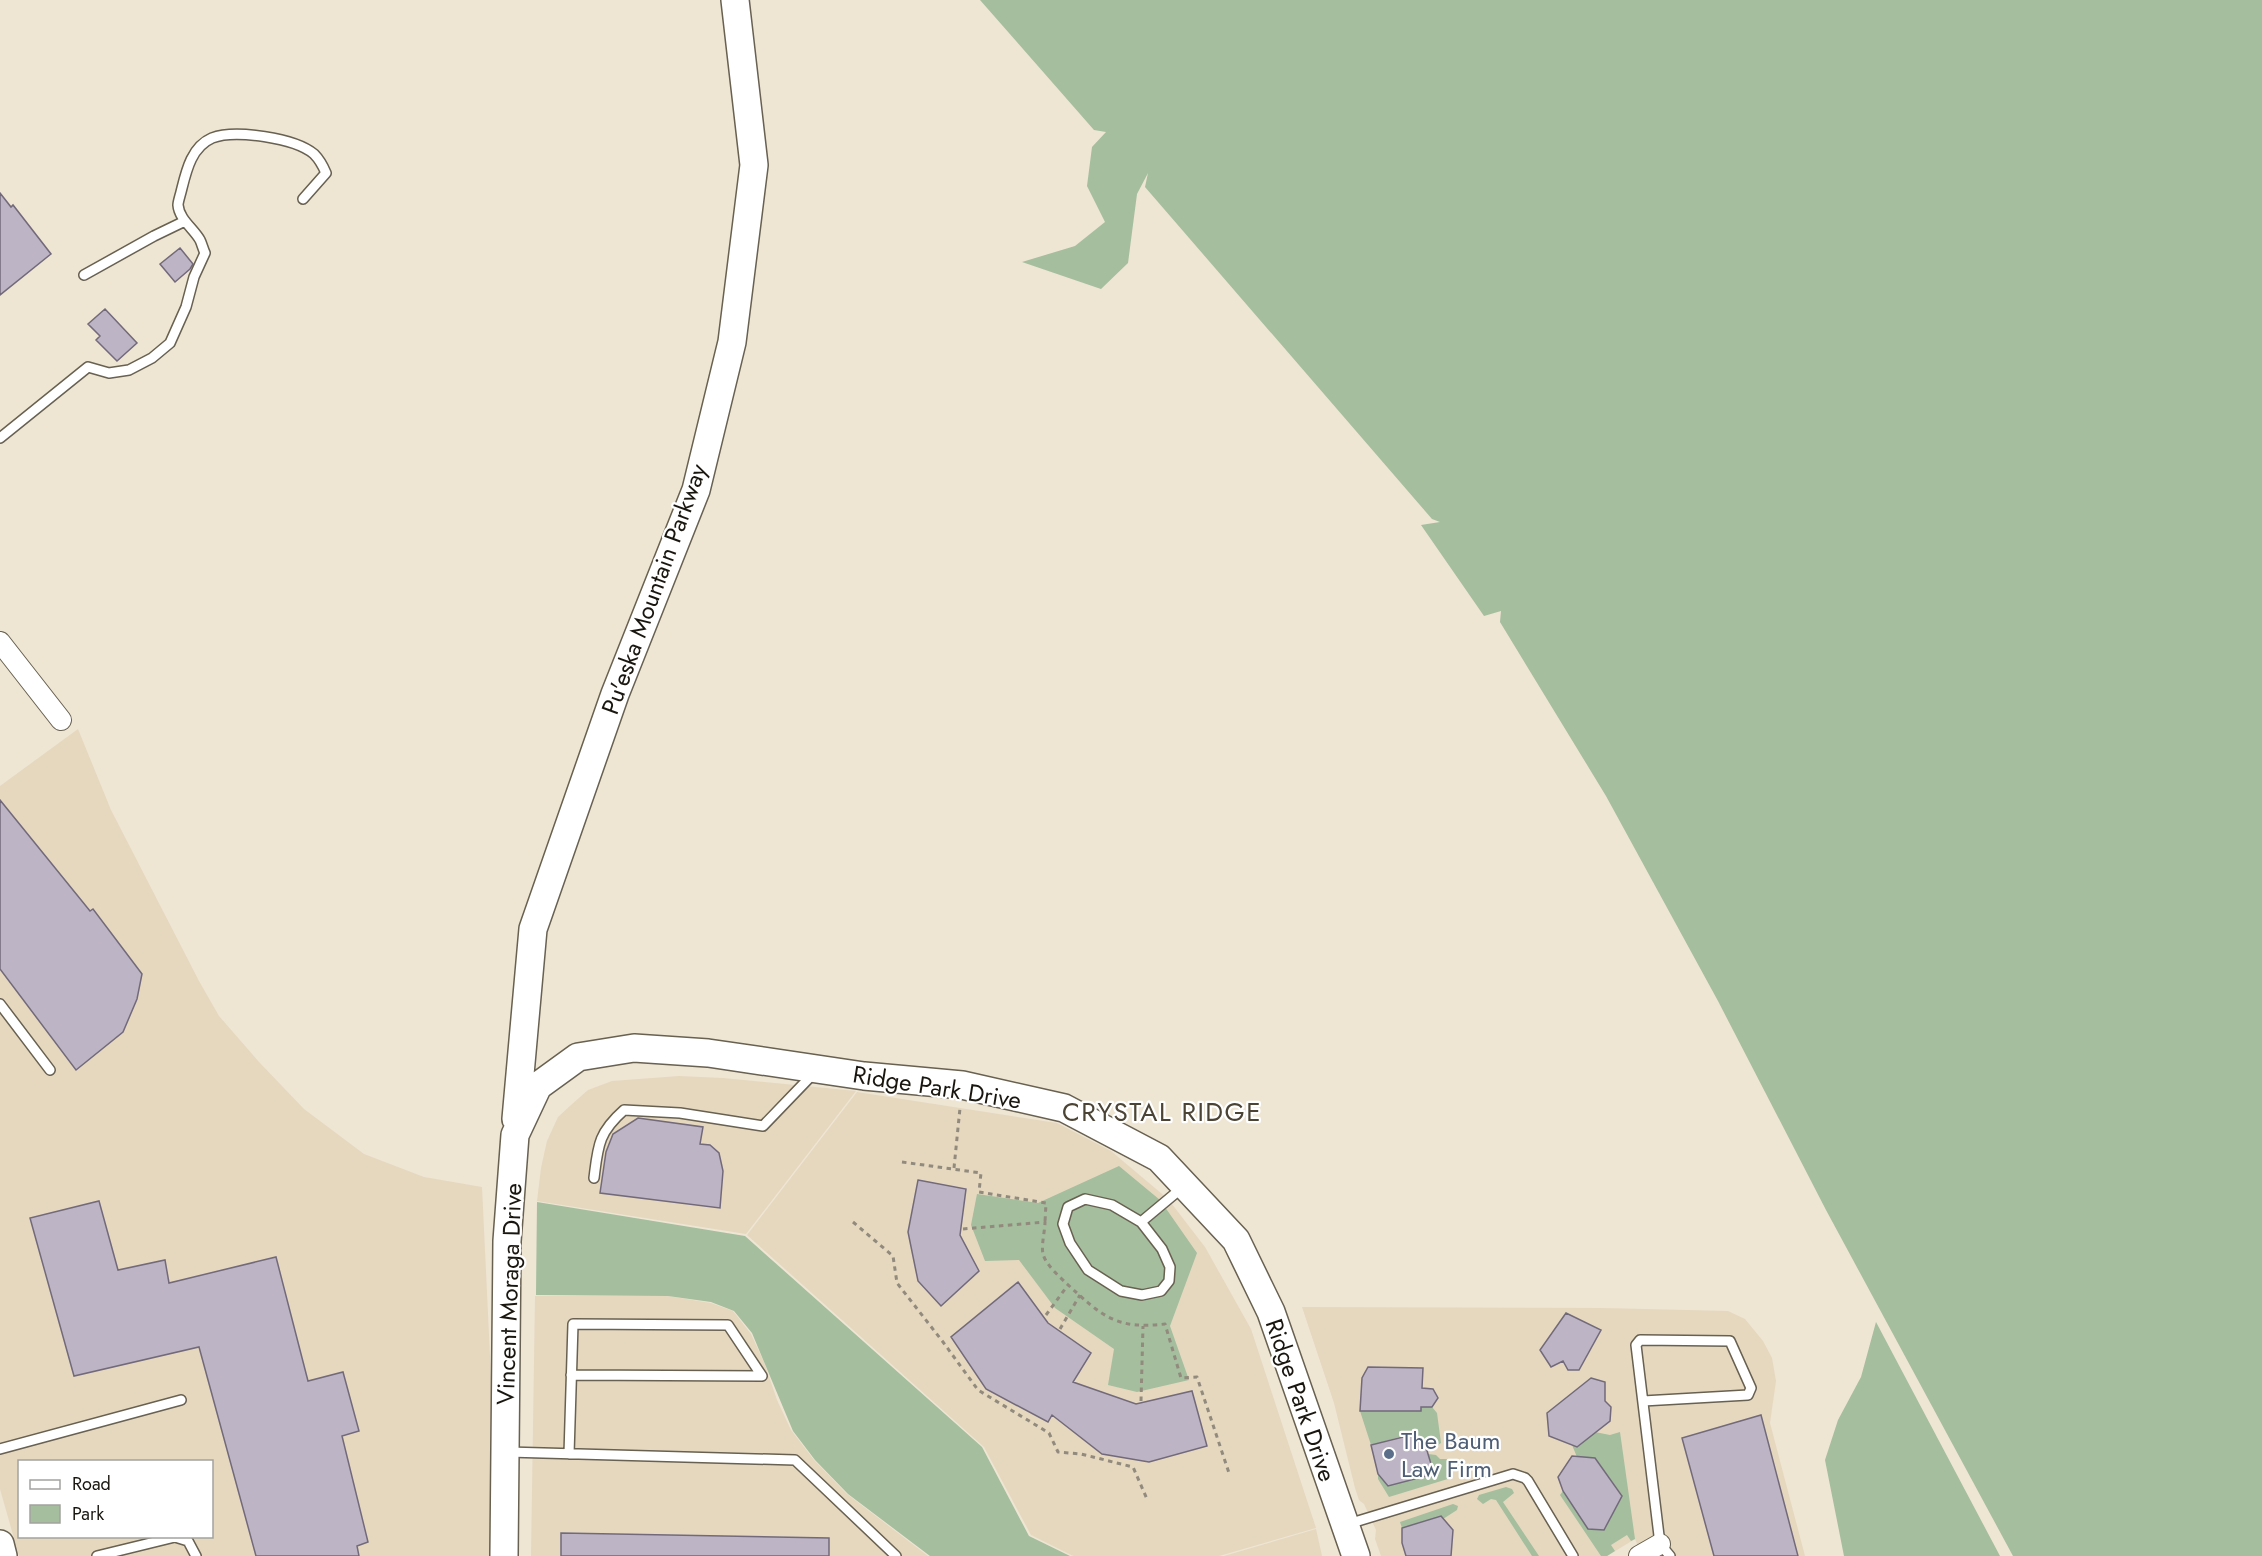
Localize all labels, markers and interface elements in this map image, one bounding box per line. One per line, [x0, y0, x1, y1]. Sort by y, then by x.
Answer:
street label: Pu'eska Mountain Parkway [592, 459, 716, 719]
street label: Ridge Park Drive [850, 1056, 1024, 1118]
district label: CRYSTAL RIDGE [1062, 1093, 1262, 1131]
street label: Vincent Moraga Drive [488, 1182, 530, 1406]
street label: Ridge Park Drive [1257, 1314, 1345, 1486]
place label: The Baum Law Firm [1401, 1423, 1501, 1486]
marker: The Baum Law Firm [1382, 1447, 1396, 1461]
legend [18, 1460, 213, 1538]
text: Road [72, 1471, 111, 1497]
text: Park [72, 1501, 104, 1527]

